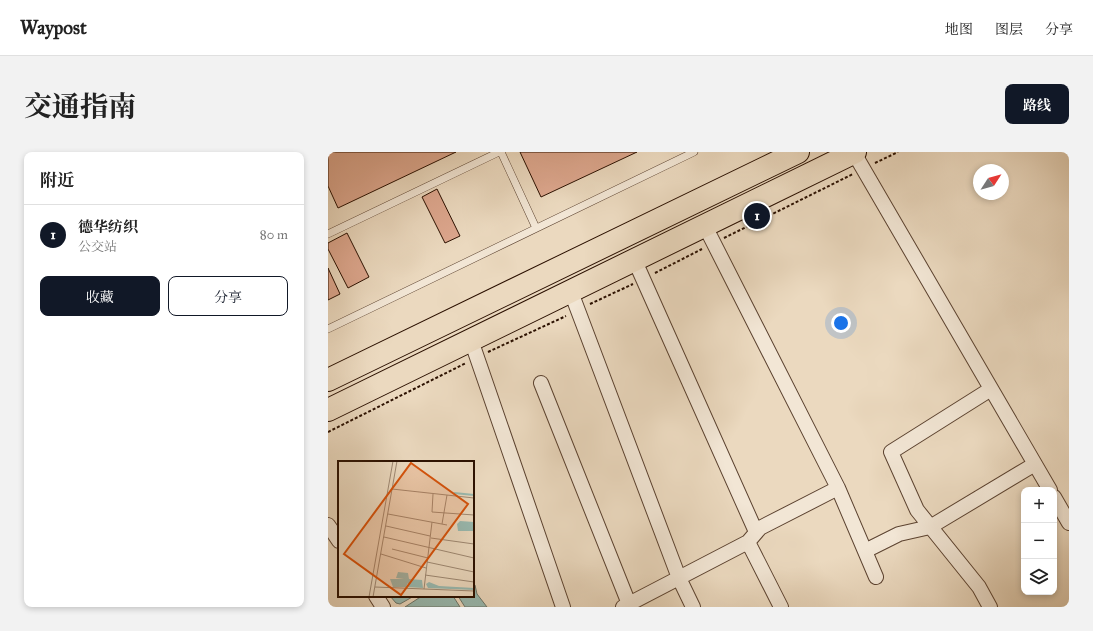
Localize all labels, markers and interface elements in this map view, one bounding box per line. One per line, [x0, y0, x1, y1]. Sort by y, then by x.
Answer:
text: Waypost [20, 16, 87, 39]
text: 地图 [945, 21, 973, 38]
text: 图层 [995, 21, 1023, 38]
text: 分享 [1045, 21, 1073, 38]
button: 路线 [1005, 84, 1069, 124]
text: 交通指南 [24, 89, 136, 124]
north arrow [973, 164, 1009, 200]
text: 附近 [40, 170, 74, 191]
pin: 1 [744, 201, 770, 231]
text: 德华纺织 [78, 218, 138, 236]
text: 1 [50, 227, 56, 243]
text: 80 m [260, 227, 288, 243]
text: 公交站 [78, 239, 117, 255]
button: 收藏 [40, 276, 160, 316]
button: 分享 [168, 276, 288, 316]
your location [831, 313, 851, 333]
inset map [338, 461, 474, 597]
map controls [1021, 487, 1057, 595]
button: + [1021, 487, 1057, 523]
button: − [1021, 523, 1057, 559]
button: layers [1021, 559, 1057, 595]

